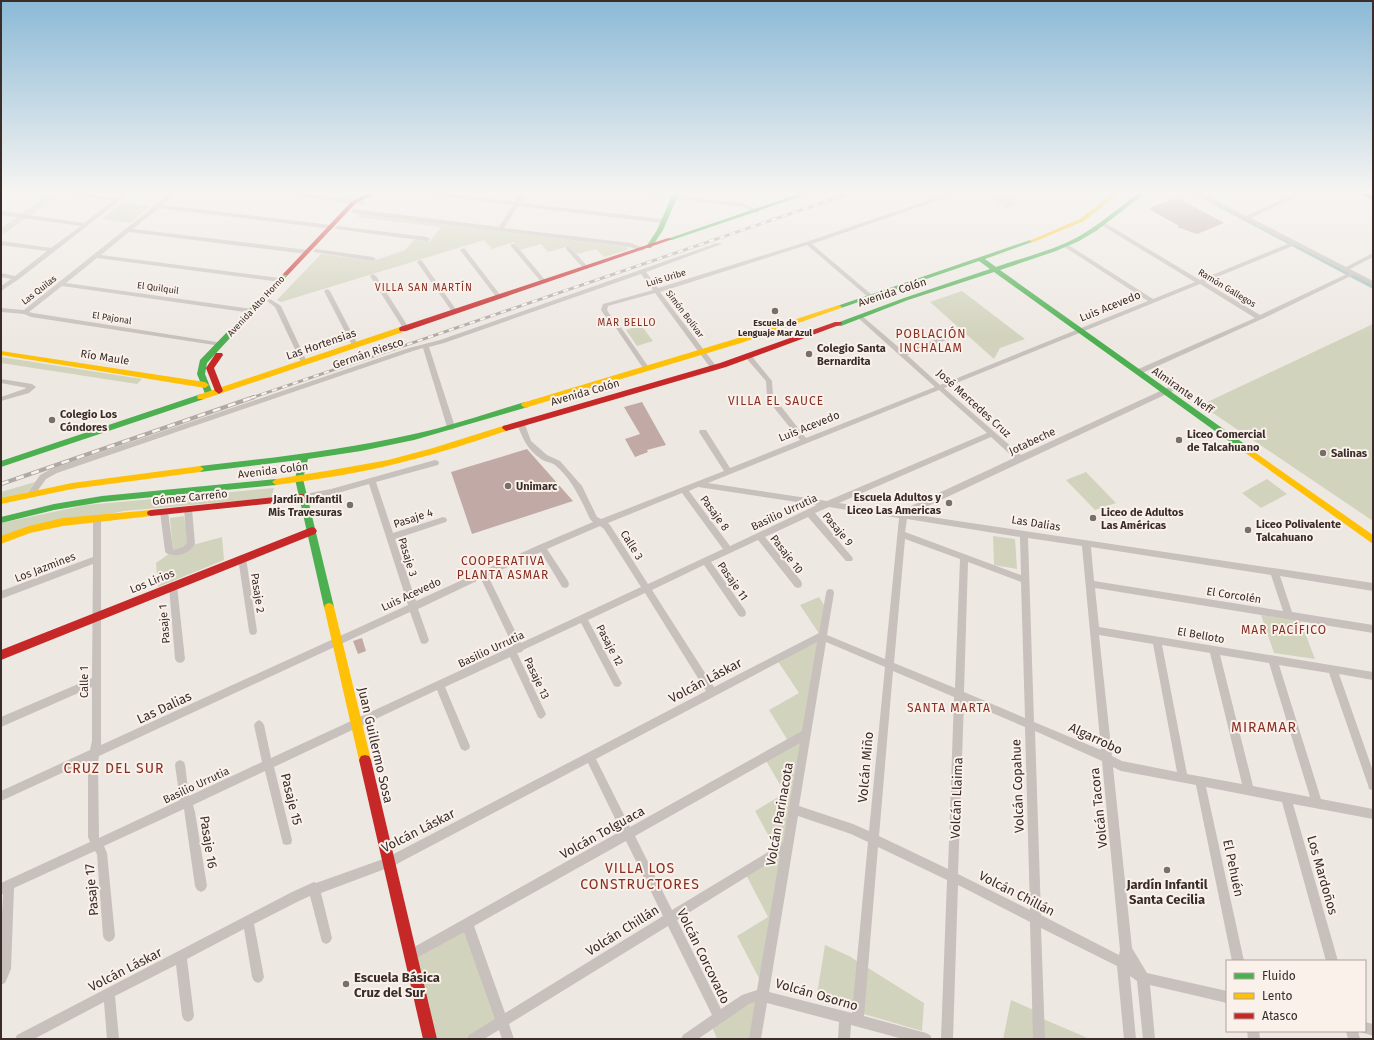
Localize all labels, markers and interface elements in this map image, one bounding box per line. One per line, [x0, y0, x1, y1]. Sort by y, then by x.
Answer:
street label: Luis Uribe [645, 267, 687, 289]
street label: Ramón Gallegos [1196, 267, 1258, 309]
street label: Las Quilas [20, 273, 58, 307]
street label: Avenida Alto Horno [225, 274, 287, 338]
street label: Avenida Colón [856, 275, 928, 310]
street label: El Quilquil [136, 280, 180, 296]
district label: VILLA SAN MARTÍN [375, 280, 473, 294]
street label: Simón Bolívar [664, 288, 706, 340]
street label: Luis Acevedo [1078, 288, 1143, 325]
marker: Escuela de Lenguaje Mar Azul [770, 306, 780, 316]
street label: El Pajonal [92, 310, 133, 326]
district label: MAR BELLO [597, 317, 657, 329]
place label: Escuela de Lenguaje Mar Azul [738, 318, 812, 338]
street label: Las Hortensias [285, 326, 358, 362]
district label: POBLACIÓN INCHALAM [895, 326, 967, 355]
street label: Germán Riesco [331, 335, 405, 372]
place label: Colegio Santa Bernardita [817, 342, 886, 368]
street label: Río Maule [80, 347, 130, 368]
marker: Colegio Santa Bernardita [804, 349, 814, 359]
street label: Almirante Neff [1150, 364, 1217, 417]
street label: José Mercedes Cruz [934, 367, 1014, 440]
street label: Avenida Colón [549, 376, 621, 409]
district label: VILLA EL SAUCE [728, 394, 824, 408]
place label: Colegio Los Cóndores [60, 408, 118, 434]
street label: Luis Acevedo [777, 408, 842, 445]
marker: Colegio Los Cóndores [47, 415, 57, 425]
street label: Jotabeche [1007, 425, 1058, 458]
place label: Liceo Comercial de Talcahuano [1187, 428, 1266, 454]
marker: Liceo Comercial de Talcahuano [1174, 435, 1184, 445]
place label: Salinas [1331, 447, 1368, 460]
marker: Salinas [1318, 448, 1328, 458]
street label: Avenida Colón [237, 460, 309, 481]
place label: Unimarc [516, 480, 558, 493]
marker: Unimarc [503, 481, 513, 491]
street label: Gómez Carreño [152, 487, 228, 508]
street label: Basilio Urrutia [749, 491, 819, 533]
place label: Escuela Adultos y Liceo Las Americas [847, 491, 942, 517]
place label: Jardín Infantil Mis Travesuras [268, 493, 343, 519]
street label: Pasaje 8 [697, 493, 732, 534]
marker: Escuela Adultos y Liceo Las Americas [944, 498, 954, 508]
marker: Jardín Infantil Mis Travesuras [345, 500, 355, 510]
street label: Pasaje 4 [392, 506, 435, 531]
place label: Liceo de Adultos Las Américas [1101, 506, 1184, 532]
street label: Pasaje 9 [820, 510, 856, 549]
street label: Las Dalias [1010, 513, 1061, 534]
marker: Liceo de Adultos Las Américas [1088, 513, 1098, 523]
place label: Liceo Polivalente Talcahuano [1256, 518, 1341, 544]
marker: Liceo Polivalente Talcahuano [1243, 525, 1253, 535]
street label: Calle 3 [617, 528, 646, 563]
street label: Pasaje 10 [767, 532, 806, 576]
street label: Pasaje 3 [395, 536, 420, 578]
street label: Los Jazmines [13, 550, 77, 585]
district label: COOPERATIVA PLANTA ASMAR [457, 554, 549, 582]
street label: Pasaje 11 [715, 560, 751, 603]
street label: Los Lirios [128, 567, 176, 596]
street label: Pasaje 2 [248, 572, 267, 614]
street label: Luis Acevedo [379, 575, 443, 614]
street label: El Corcolén [1206, 585, 1262, 606]
street label: Pasaje 1 [156, 604, 173, 644]
street label: Pasaje 12 [593, 622, 626, 668]
district label: MAR PACÍFICO [1241, 622, 1327, 637]
street label: El Belloto [1176, 625, 1226, 646]
street label: Basilio Urrutia [456, 628, 526, 670]
street label: Pasaje 13 [521, 655, 552, 701]
street label: Volcán Láskar [666, 655, 744, 706]
street label: Calle 1 [78, 666, 91, 698]
street label: Juan Guillermo Sosa [355, 686, 396, 805]
street label: Las Dalias [135, 688, 194, 727]
district label: SANTA MARTA [907, 701, 991, 715]
district label: MIRAMAR [1231, 719, 1297, 736]
street label: Algarrobo [1067, 720, 1125, 757]
street label: Volcán Miño [855, 731, 876, 803]
street label: Volcán Copahue [1008, 739, 1027, 833]
street label: Volcán Llaima [948, 757, 965, 839]
district label: CRUZ DEL SUR [64, 760, 164, 777]
street label: Volcán Parinacota [763, 761, 796, 867]
street label: Basilio Urrutia [161, 764, 231, 806]
street label: Volcán Tacora [1087, 767, 1110, 849]
street label: Pasaje 15 [278, 772, 305, 827]
street label: Volcán Tolguaca [557, 803, 647, 862]
street label: Volcán Láskar [379, 806, 457, 855]
street label: Pasaje 16 [197, 815, 220, 870]
street label: Los Mardoños [1304, 834, 1341, 916]
street label: El Pehuén [1220, 838, 1247, 898]
district label: VILLA LOS CONSTRUCTORES [580, 860, 700, 893]
street label: Pasaje 17 [82, 863, 101, 917]
marker: Jardín Infantil Santa Cecilia [1162, 865, 1172, 875]
street label: Volcán Chillán [976, 868, 1057, 919]
place label: Jardín Infantil Santa Cecilia [1125, 877, 1208, 907]
street label: Volcán Chillán [583, 902, 661, 959]
street label: Volcán Corcovado [674, 906, 733, 1006]
street label: Volcán Láskar [86, 945, 164, 994]
legend [1226, 960, 1366, 1032]
text: Fluido [1262, 969, 1296, 983]
place label: Escuela Básica Cruz del Sur [354, 970, 440, 1000]
street label: Volcán Osorno [774, 976, 860, 1013]
marker: Escuela Básica Cruz del Sur [341, 979, 351, 989]
text: Lento [1262, 989, 1292, 1003]
text: Atasco [1262, 1009, 1298, 1023]

